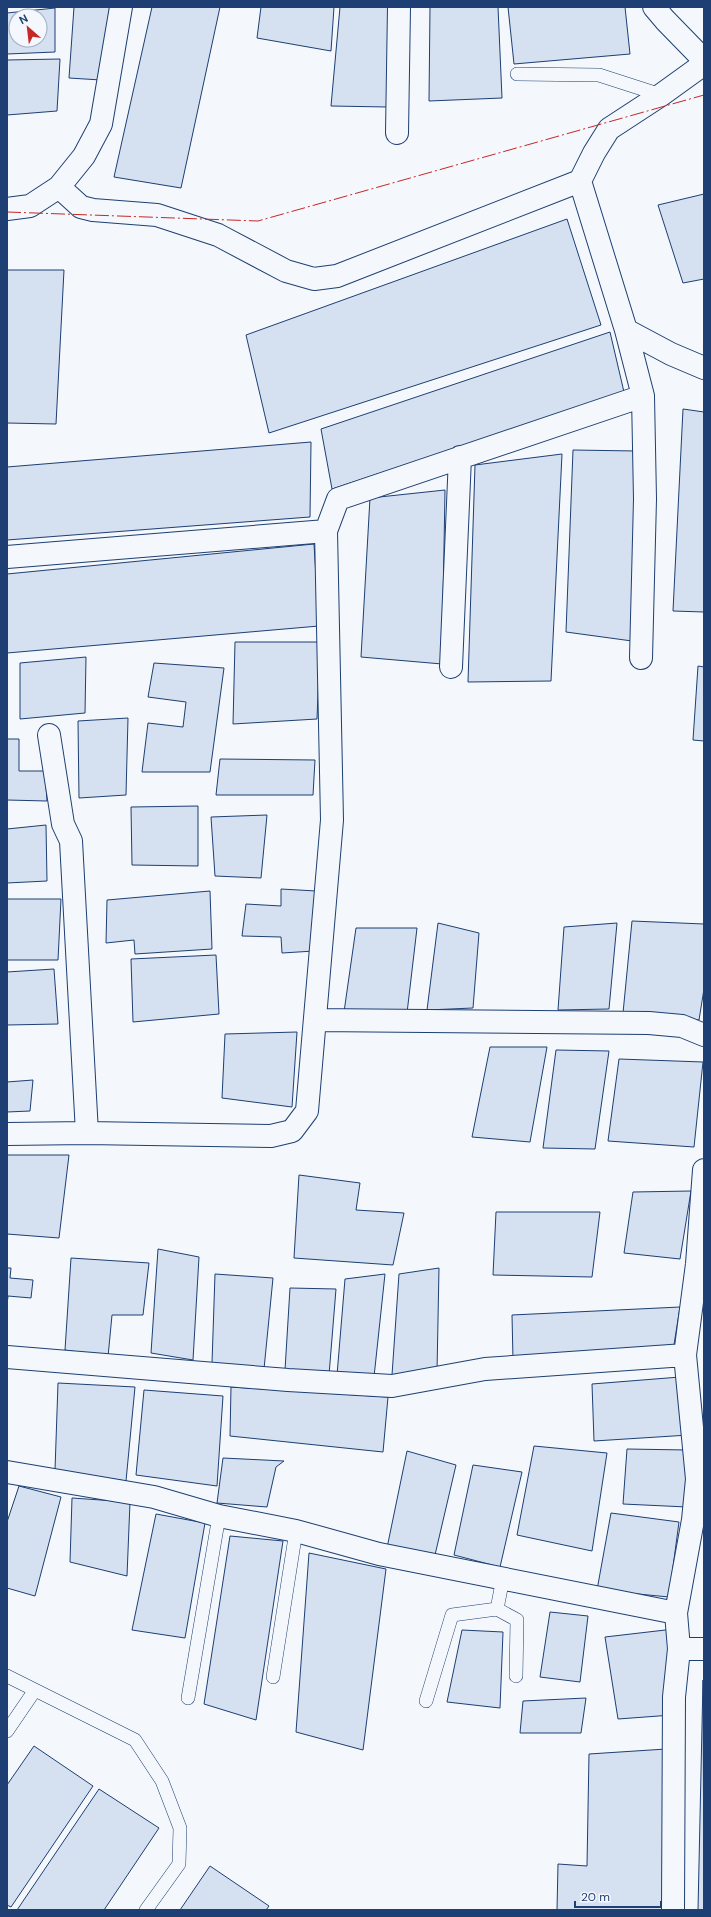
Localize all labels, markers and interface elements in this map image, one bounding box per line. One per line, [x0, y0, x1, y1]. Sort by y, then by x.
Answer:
north arrow [8, 8, 48, 48]
text: N [16, 11, 30, 27]
scale bar [575, 1883, 661, 1909]
text: 20 m [581, 1889, 610, 1905]

